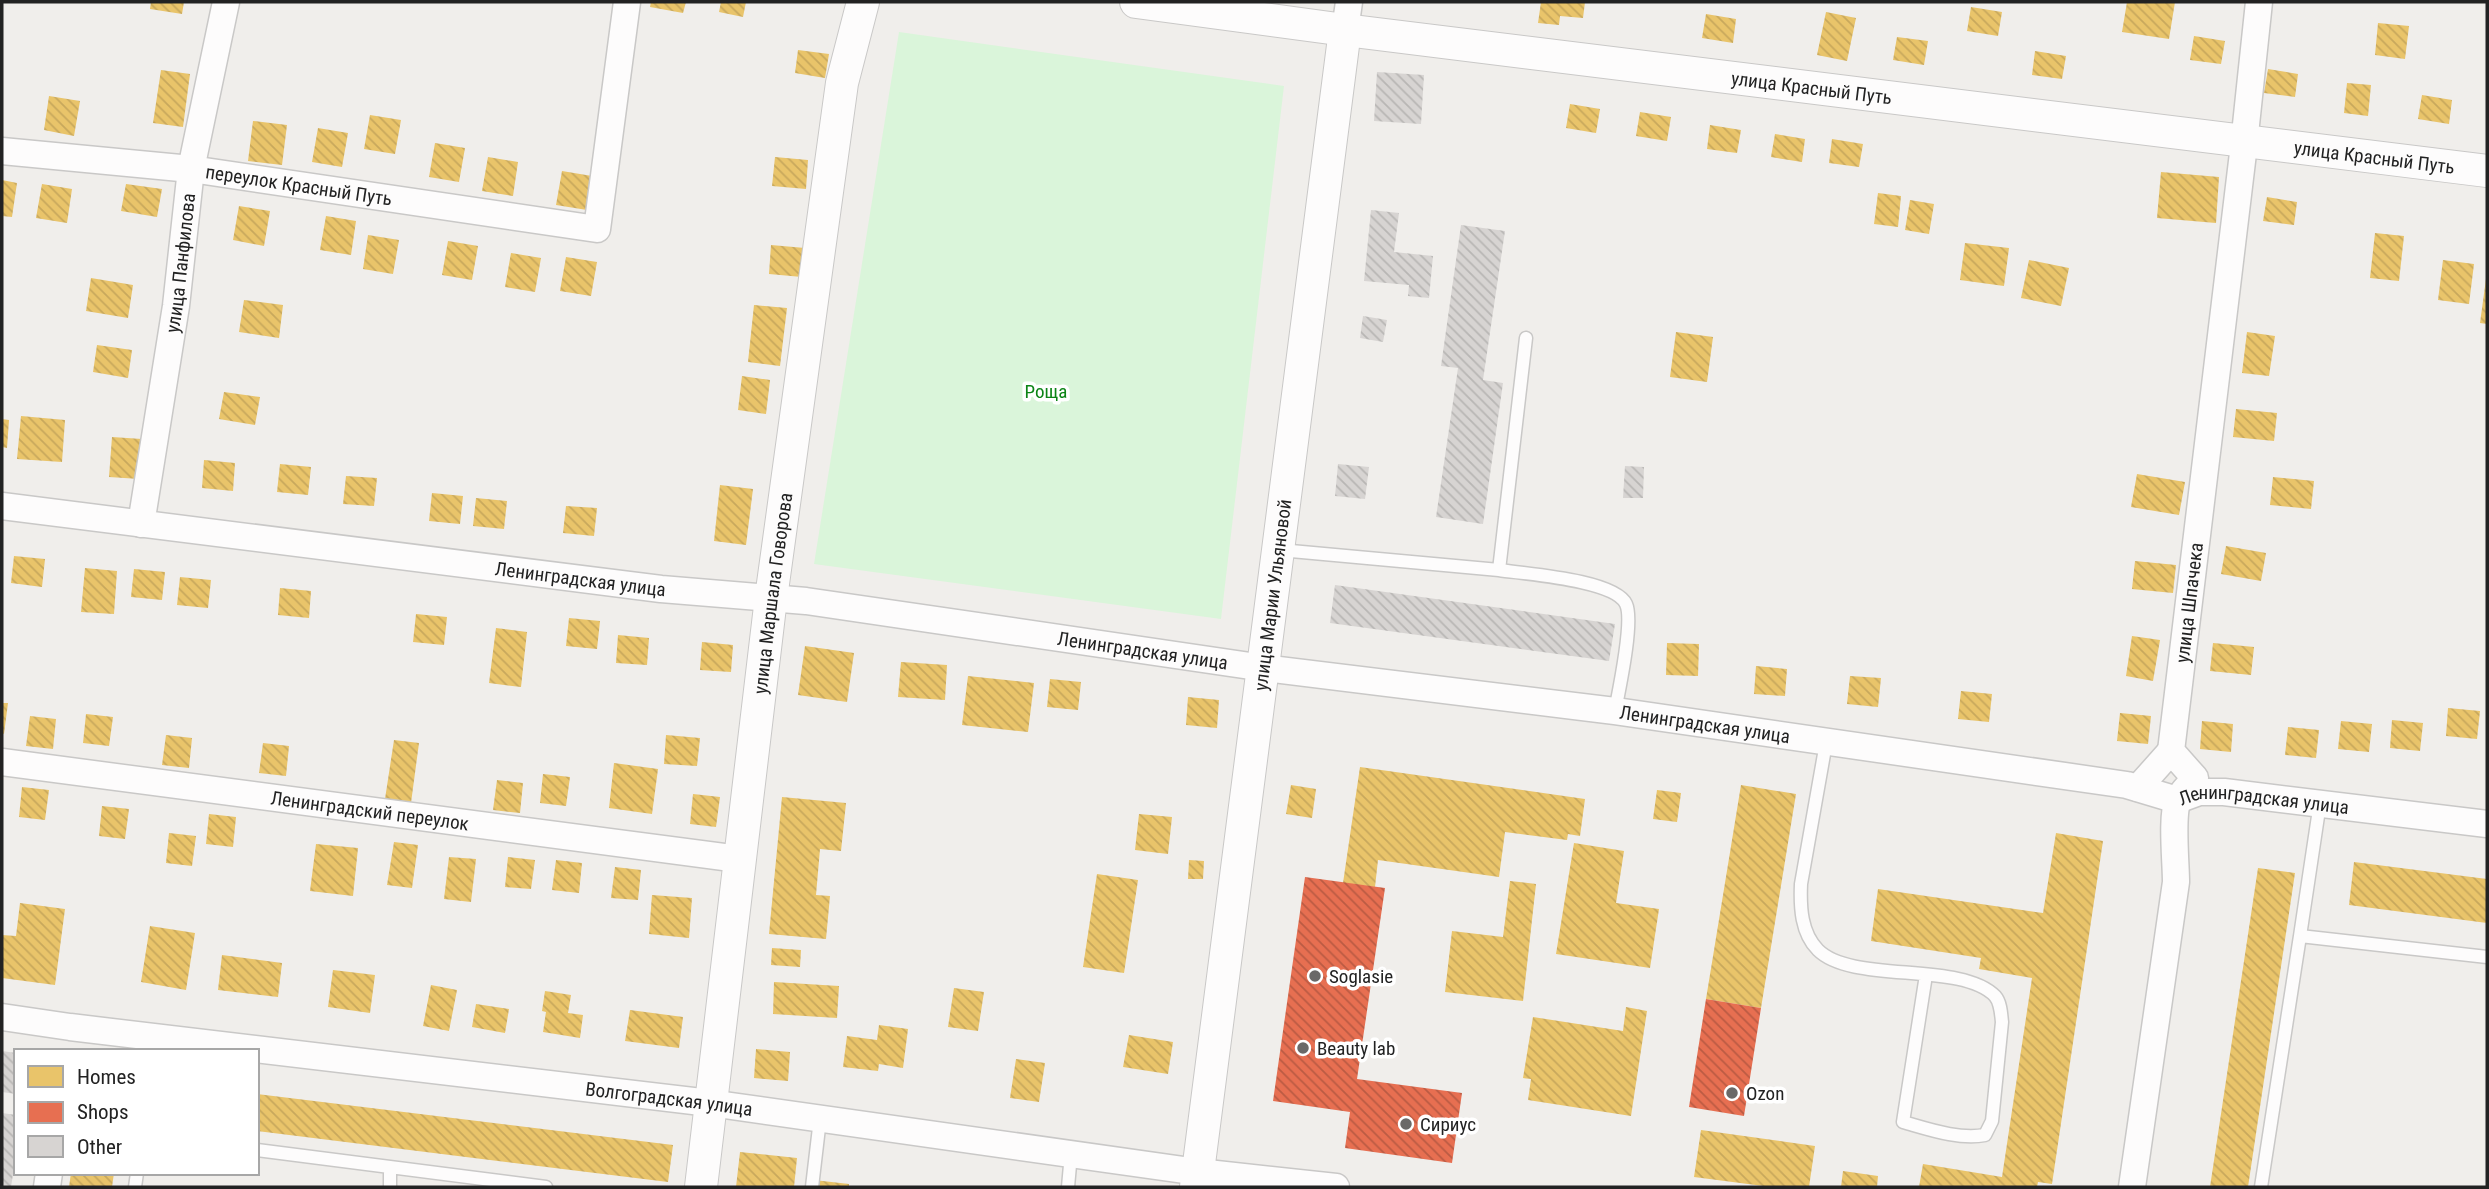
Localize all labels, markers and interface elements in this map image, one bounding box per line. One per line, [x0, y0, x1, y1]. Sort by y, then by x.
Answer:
street label: улица Красный Путь [1730, 67, 1893, 109]
street label: улица Красный Путь [2293, 136, 2456, 179]
street label: переулок Красный Путь [204, 160, 394, 211]
street label: улица Панфилова [161, 192, 200, 335]
park label: Роща [1025, 380, 1067, 403]
street label: улица Маршала Говорова [749, 491, 797, 695]
street label: улица Марии Ульяновой [1249, 498, 1296, 692]
street label: улица Шпачека [2171, 541, 2208, 664]
street label: Ленинградская улица [494, 557, 667, 601]
street label: Ленинградская улица [1056, 627, 1229, 675]
street label: Ленинградская улица [1618, 701, 1792, 748]
street label: Ленинградская улица [2175, 781, 2350, 819]
street label: Ленинградский переулок [269, 786, 470, 835]
place label: Soglasie [1329, 965, 1393, 988]
marker: Soglasie [1307, 968, 1323, 984]
place label: Beauty lab [1317, 1037, 1395, 1060]
marker: Beauty lab [1295, 1040, 1311, 1056]
legend [14, 1049, 259, 1175]
text: Homes [77, 1065, 136, 1089]
street label: Волгоградская улица [584, 1077, 754, 1121]
place label: Ozon [1746, 1082, 1784, 1105]
marker: Ozon [1724, 1085, 1740, 1101]
text: Shops [77, 1100, 129, 1124]
place label: Сириус [1420, 1113, 1476, 1136]
marker: Сириус [1398, 1116, 1414, 1132]
text: Other [77, 1135, 122, 1159]

